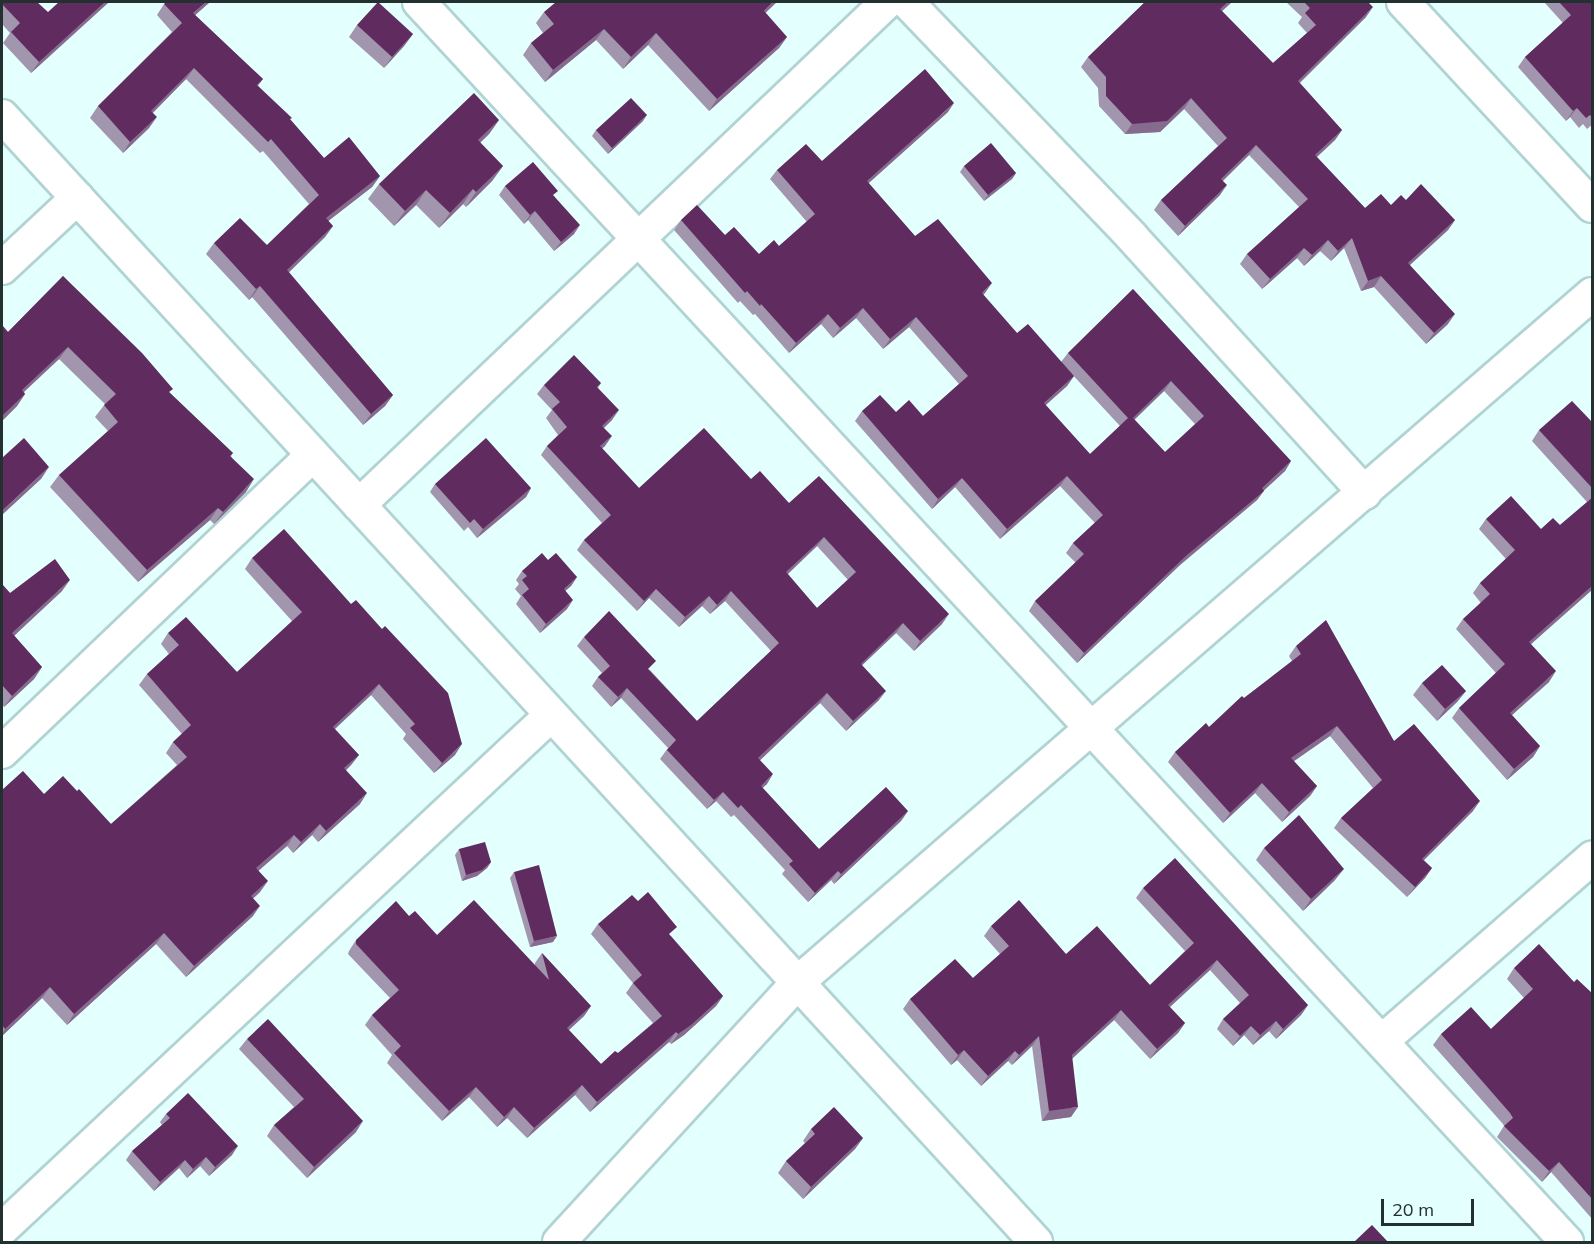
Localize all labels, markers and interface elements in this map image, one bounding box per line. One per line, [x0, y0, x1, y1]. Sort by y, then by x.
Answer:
scale bar [1384, 1187, 1477, 1225]
text: 20 m [1392, 1198, 1434, 1221]

